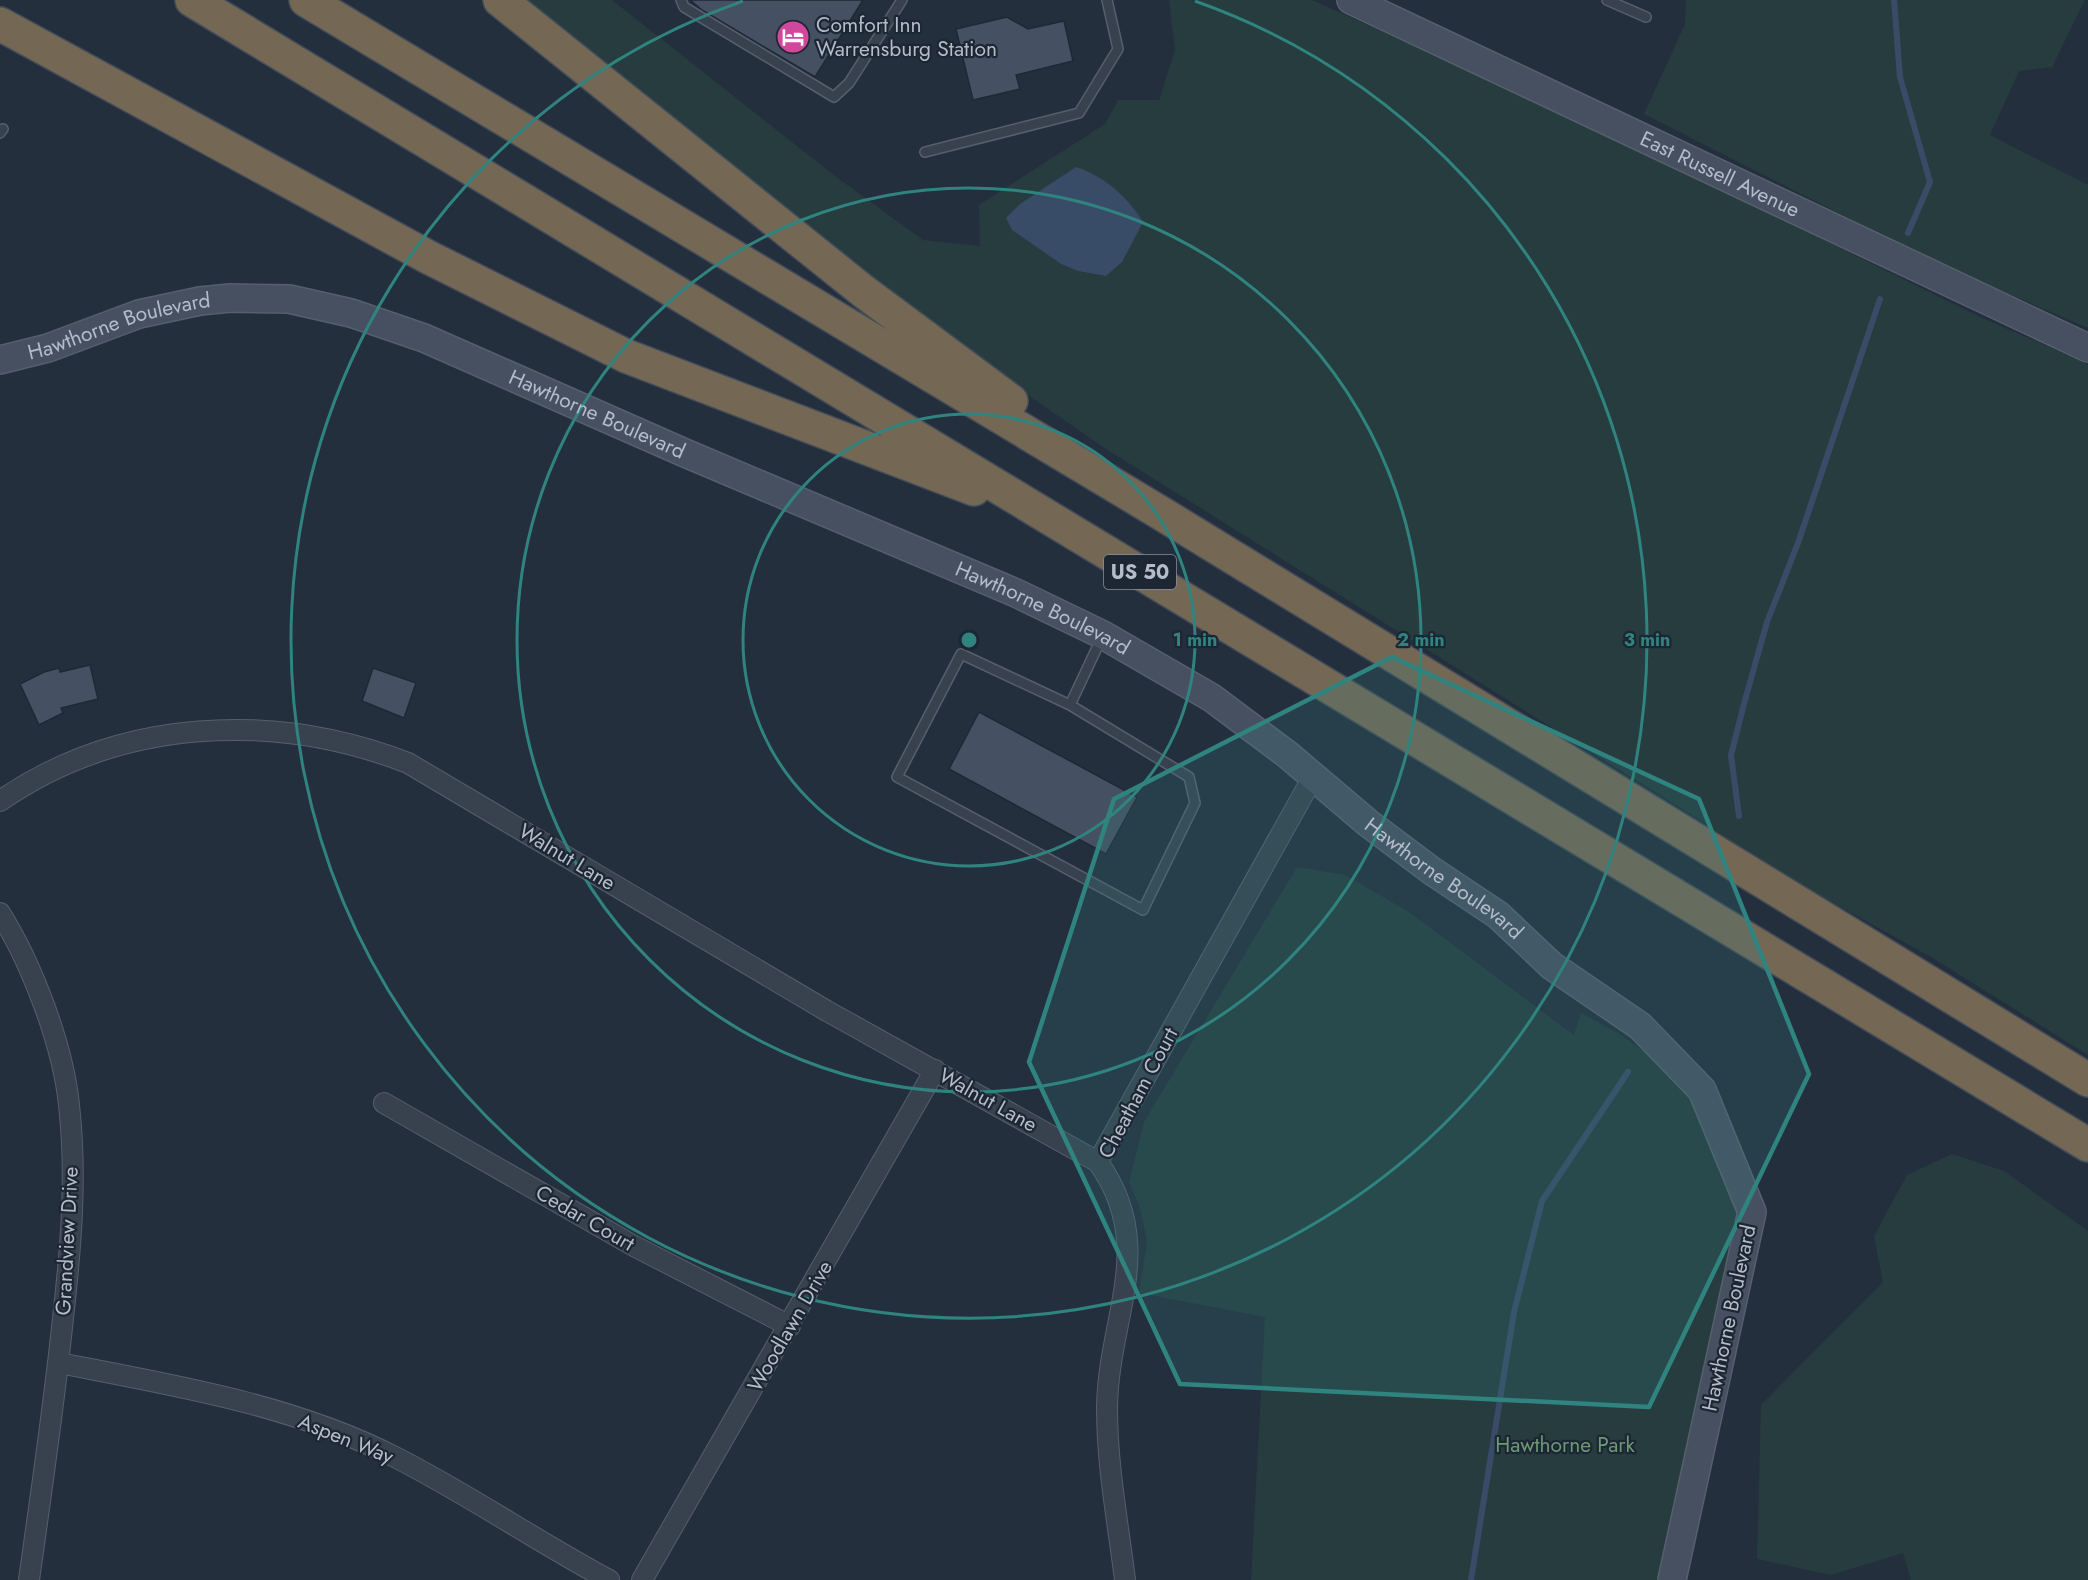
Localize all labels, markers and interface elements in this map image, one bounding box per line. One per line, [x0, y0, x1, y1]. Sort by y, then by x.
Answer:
place label: Comfort Inn Warrensburg Station [816, 10, 997, 64]
hotel icon: Comfort Inn Warrensburg Station [775, 19, 811, 55]
street label: East Russell Avenue [1635, 124, 1805, 225]
street label: Hawthorne Boulevard [24, 285, 212, 368]
street label: Hawthorne Boulevard [504, 362, 690, 466]
street label: Hawthorne Boulevard [951, 554, 1136, 663]
road number: US 50 [1104, 555, 1176, 589]
text: 1 min [1173, 627, 1217, 653]
text: 2 min [1397, 627, 1445, 653]
text: 3 min [1624, 627, 1670, 653]
centre of rings [959, 630, 979, 650]
street label: Hawthorne Boulevard [1358, 810, 1530, 946]
street label: Walnut Lane [513, 816, 621, 898]
street label: Cheatham Court [1091, 1022, 1185, 1164]
street label: Walnut Lane [933, 1061, 1043, 1139]
street label: Grandview Drive [48, 1166, 86, 1316]
street label: Cedar Court [530, 1178, 640, 1258]
street label: Hawthorne Boulevard [1695, 1222, 1763, 1414]
street label: Woodlawn Drive [740, 1255, 840, 1397]
street label: Aspen Way [294, 1406, 399, 1472]
park label: Hawthorne Park [1495, 1430, 1636, 1460]

